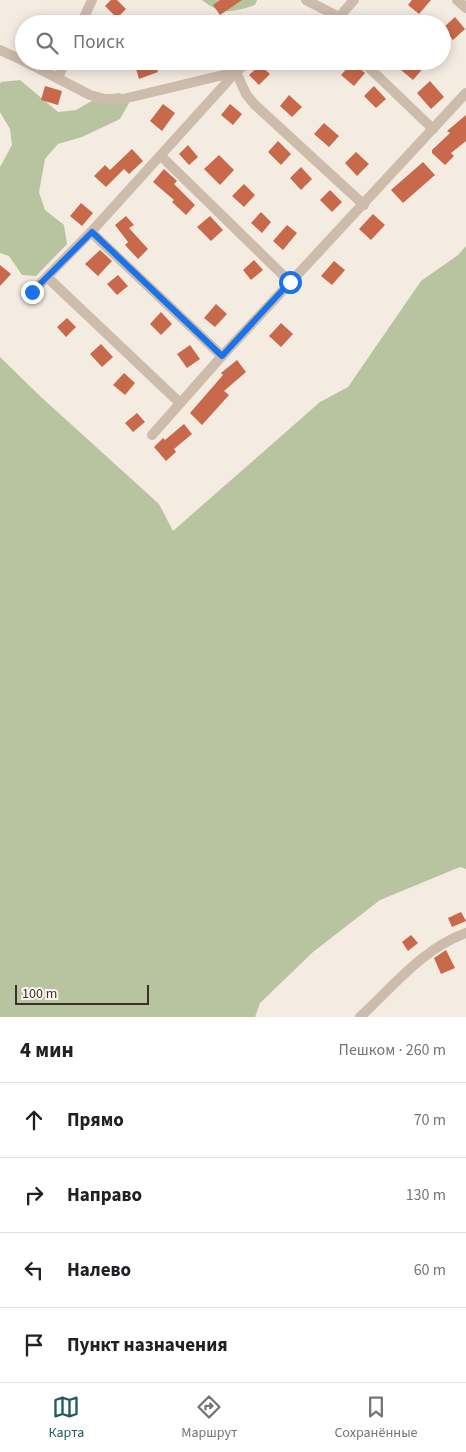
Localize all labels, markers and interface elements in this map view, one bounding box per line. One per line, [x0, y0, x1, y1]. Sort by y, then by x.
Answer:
search box [15, 15, 451, 70]
icon: search [33, 29, 61, 57]
text: Поиск [73, 29, 124, 56]
route start [279, 271, 302, 294]
route end [21, 281, 44, 304]
scale bar [15, 982, 149, 1005]
text: 100 m [22, 984, 57, 1004]
text: 4 мин [20, 1035, 74, 1065]
text: Пешком · 260 m [339, 1039, 446, 1061]
icon: ahead [20, 1106, 48, 1134]
text: Прямо [67, 1107, 124, 1134]
text: 70 m [414, 1109, 446, 1131]
icon: right [20, 1181, 48, 1209]
text: Направо [67, 1182, 142, 1209]
text: 130 m [406, 1184, 446, 1206]
icon: left [20, 1256, 48, 1284]
text: Налево [67, 1257, 131, 1284]
text: 60 m [414, 1259, 446, 1281]
icon: arrive [20, 1331, 48, 1359]
text: Пункт назначения [67, 1332, 228, 1359]
tab: Карта [48, 1393, 84, 1443]
tab: Маршрут [181, 1393, 237, 1443]
tab: Сохранённые [334, 1393, 418, 1443]

